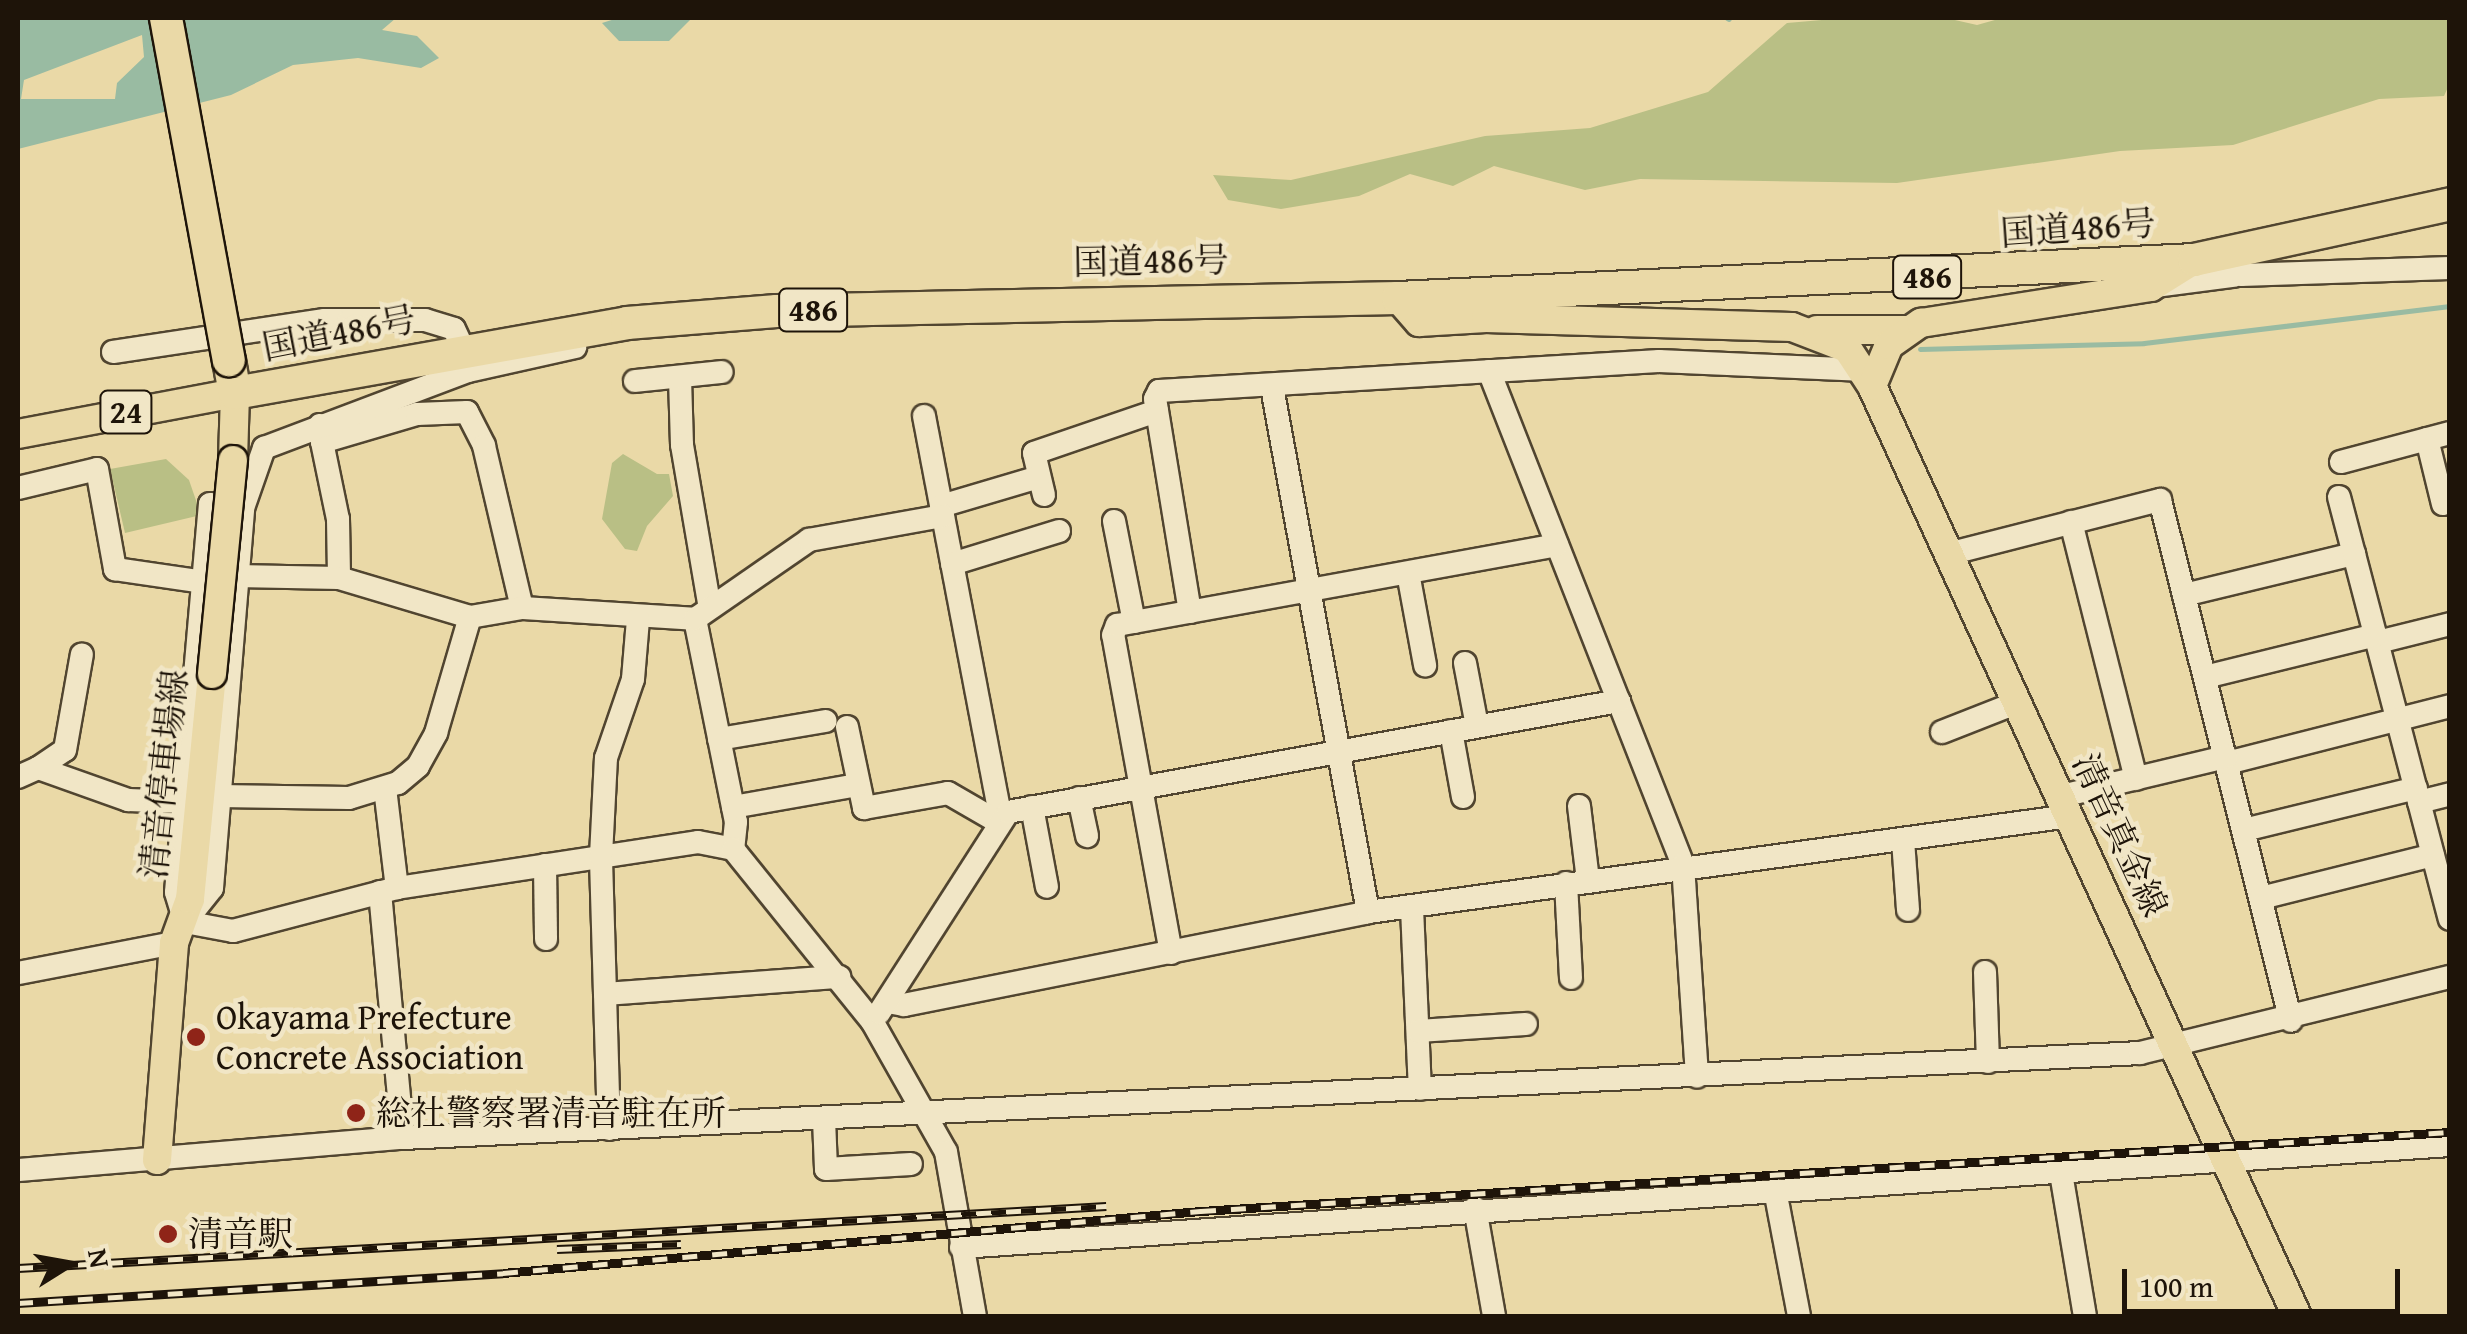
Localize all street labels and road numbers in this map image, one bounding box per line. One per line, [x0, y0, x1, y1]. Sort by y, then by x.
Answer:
street label: 国道486号 [1999, 202, 2157, 254]
street label: 国道486号 [1073, 239, 1229, 283]
road number: 486 [1892, 250, 1962, 304]
road number: 486 [778, 283, 848, 337]
street label: 国道486号 [259, 298, 419, 368]
road number: 24 [98, 385, 154, 439]
street label: 清音停車場線 [132, 667, 196, 881]
street label: 清音真金線 [2064, 747, 2176, 923]

